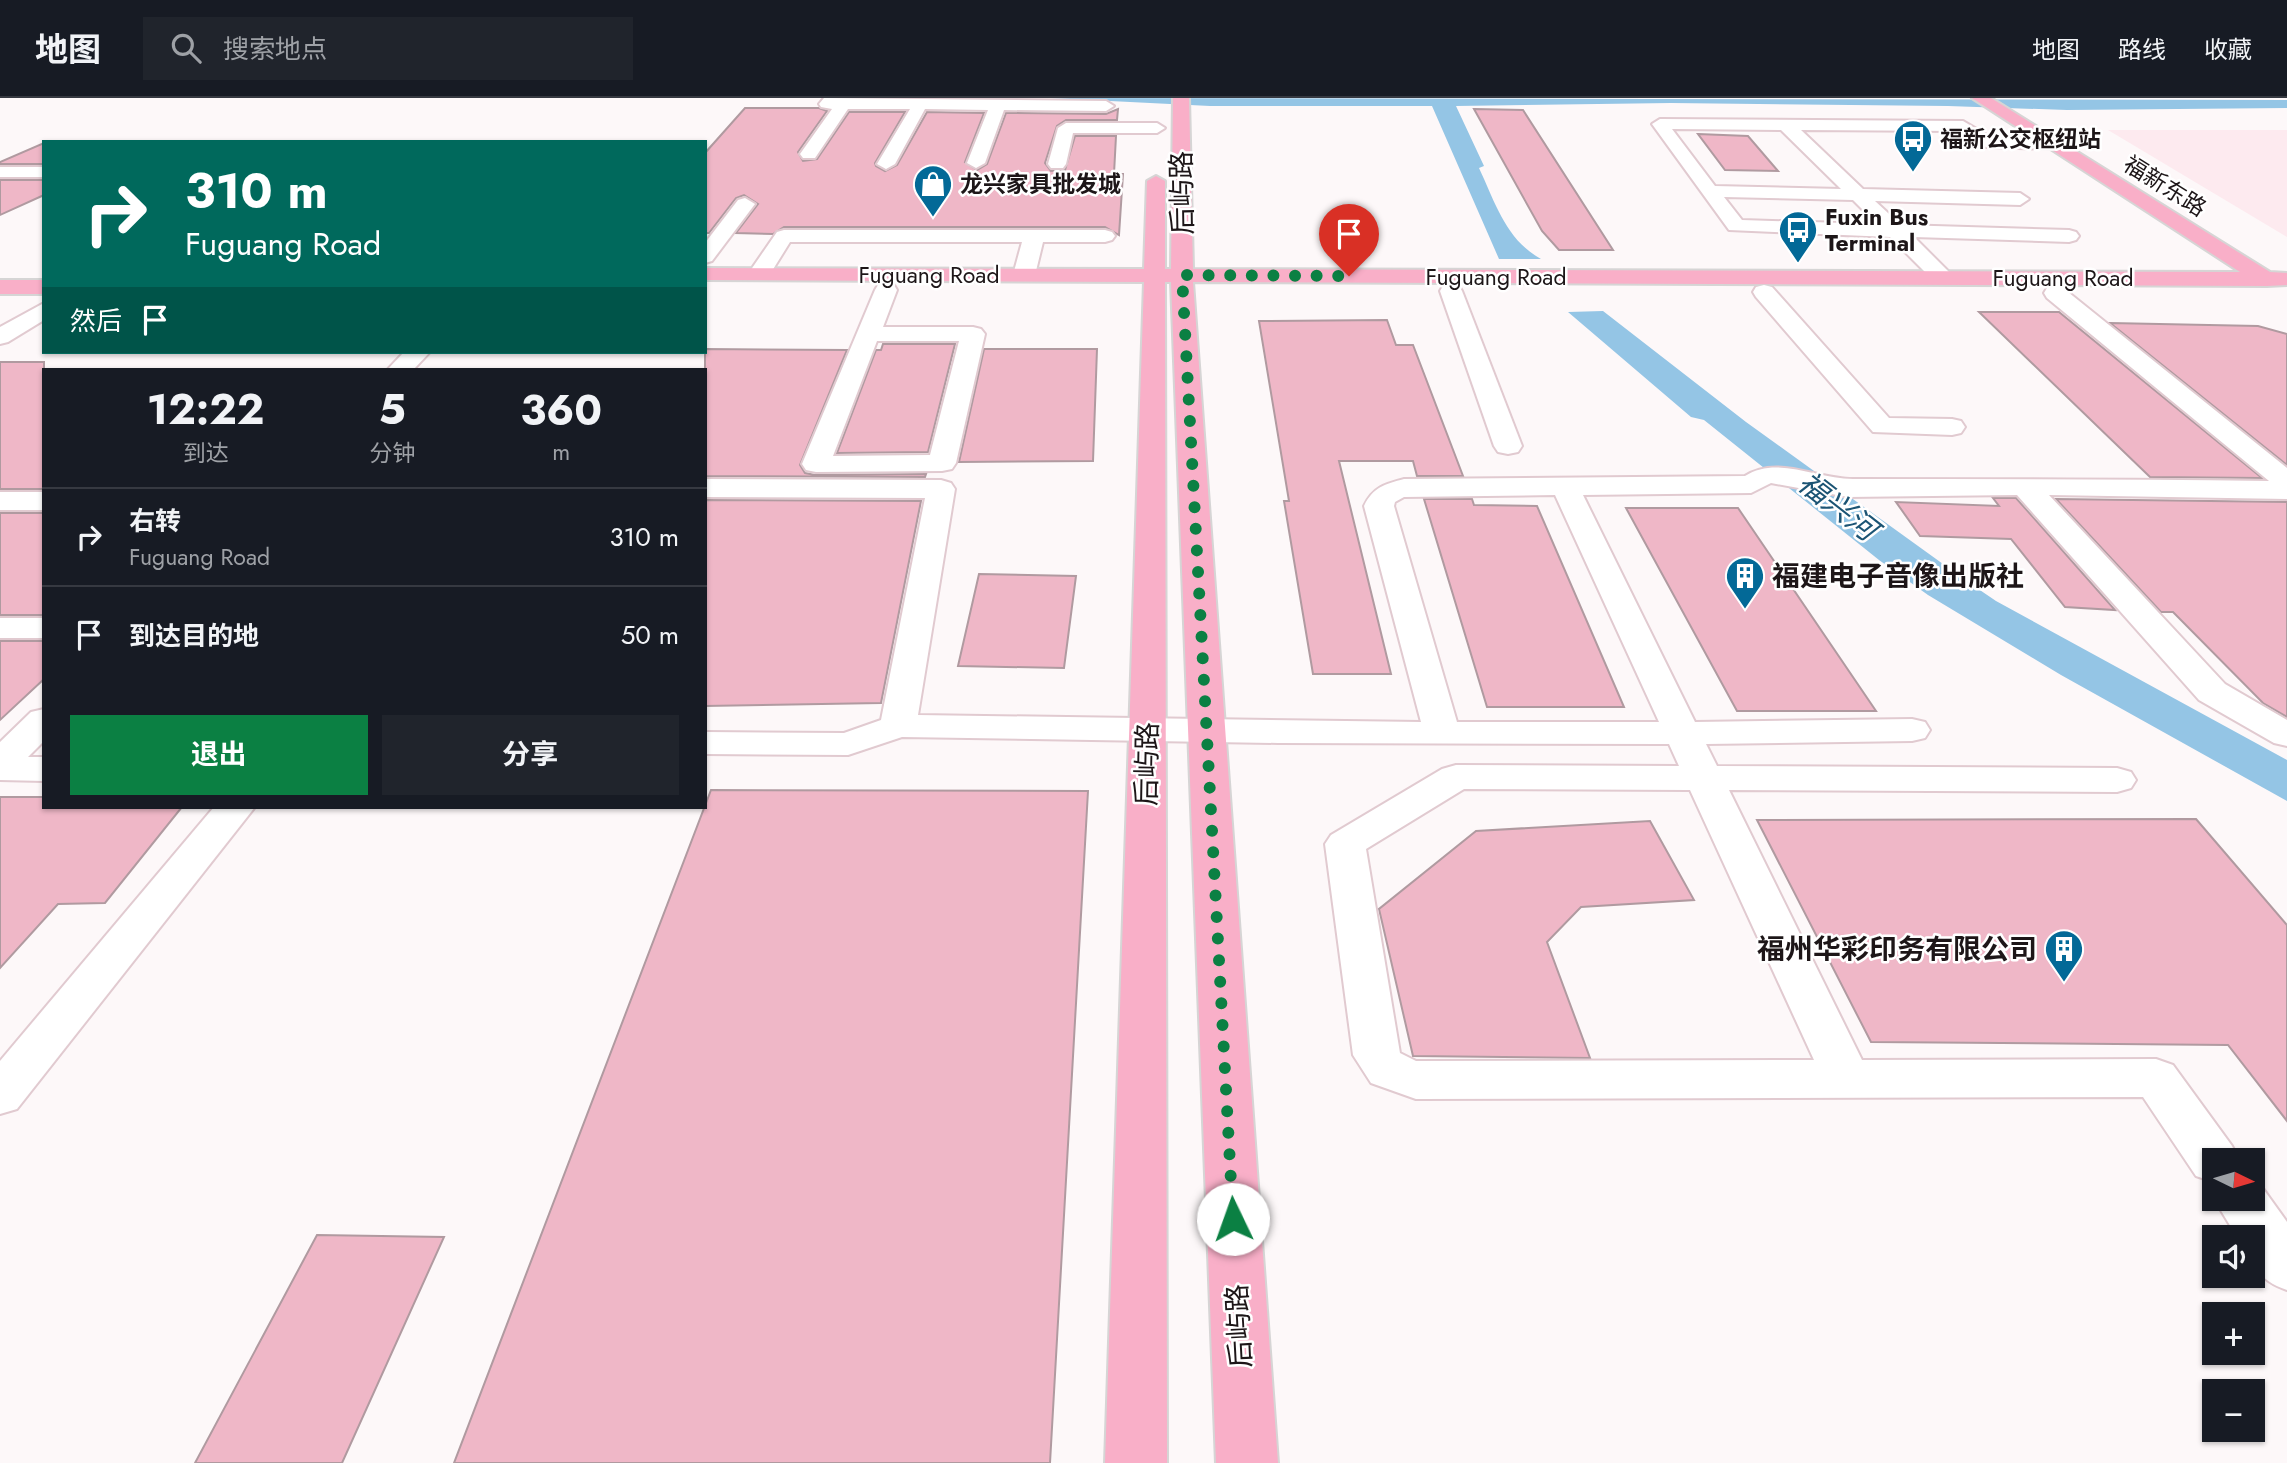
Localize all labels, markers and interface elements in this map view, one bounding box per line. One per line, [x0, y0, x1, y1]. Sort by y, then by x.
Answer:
search box [143, 17, 633, 80]
text: 地图 [35, 26, 101, 73]
icon: search [167, 29, 205, 67]
text: 搜索地点 [223, 30, 327, 68]
text: 地图 [2032, 32, 2080, 67]
text: 路线 [2118, 32, 2166, 67]
text: 收藏 [2204, 32, 2252, 67]
bus stop icon: 福新公交枢纽站 [1892, 118, 1934, 173]
place label: 福新公交枢纽站 [1940, 122, 2101, 156]
street label: 福新东路 [2117, 147, 2213, 225]
street label: 后屿路 [1161, 151, 1203, 235]
text: 310 m [185, 156, 328, 226]
shop icon: 龙兴家具批发城 [912, 163, 954, 218]
place label: 龙兴家具批发城 [960, 167, 1121, 201]
icon: right [70, 168, 161, 259]
place label: Fuxin Bus Terminal [1825, 200, 1928, 260]
pin [1319, 204, 1379, 276]
bus stop icon: Fuxin Bus Terminal [1777, 209, 1819, 264]
icon: arrive [1330, 215, 1368, 253]
text: Fuguang Road [185, 221, 381, 267]
street label: Fuguang Road [858, 258, 1000, 292]
street label: Fuguang Road [1425, 260, 1567, 294]
street label: Fuguang Road [1992, 261, 2134, 295]
icon: arrive [136, 301, 174, 339]
text: 然后 [70, 302, 122, 340]
text: 12:22 [147, 379, 264, 440]
text: 5 [379, 379, 406, 440]
text: 360 [520, 380, 602, 441]
text: m [552, 435, 570, 469]
text: 到达 [183, 436, 229, 470]
text: 分钟 [369, 436, 415, 470]
water label: 福兴河 [1789, 461, 1891, 554]
text: 右转 [129, 502, 181, 540]
icon: right [70, 518, 108, 556]
text: 310 m [609, 518, 679, 556]
text: Fuguang Road [129, 540, 270, 574]
building icon: 福建电子音像出版社 [1724, 555, 1766, 610]
place label: 福建电子音像出版社 [1772, 556, 2024, 597]
icon: arrive [70, 616, 108, 654]
text: 50 m [621, 616, 679, 654]
text: 到达目的地 [129, 617, 259, 655]
button: 退出 [70, 715, 368, 795]
button: 分享 [382, 715, 679, 795]
street label: 后屿路 [1126, 722, 1168, 806]
building icon: 福州华彩印务有限公司 [2043, 928, 2085, 983]
place label: 福州华彩印务有限公司 [1757, 929, 2037, 970]
north arrow [2202, 1148, 2264, 1211]
map controls [2202, 1148, 2265, 1442]
position arrow [1196, 1182, 1270, 1256]
button: sound [2202, 1225, 2265, 1288]
street label: 后屿路 [1216, 1283, 1262, 1369]
button: + [2202, 1302, 2265, 1365]
button: − [2202, 1379, 2265, 1442]

